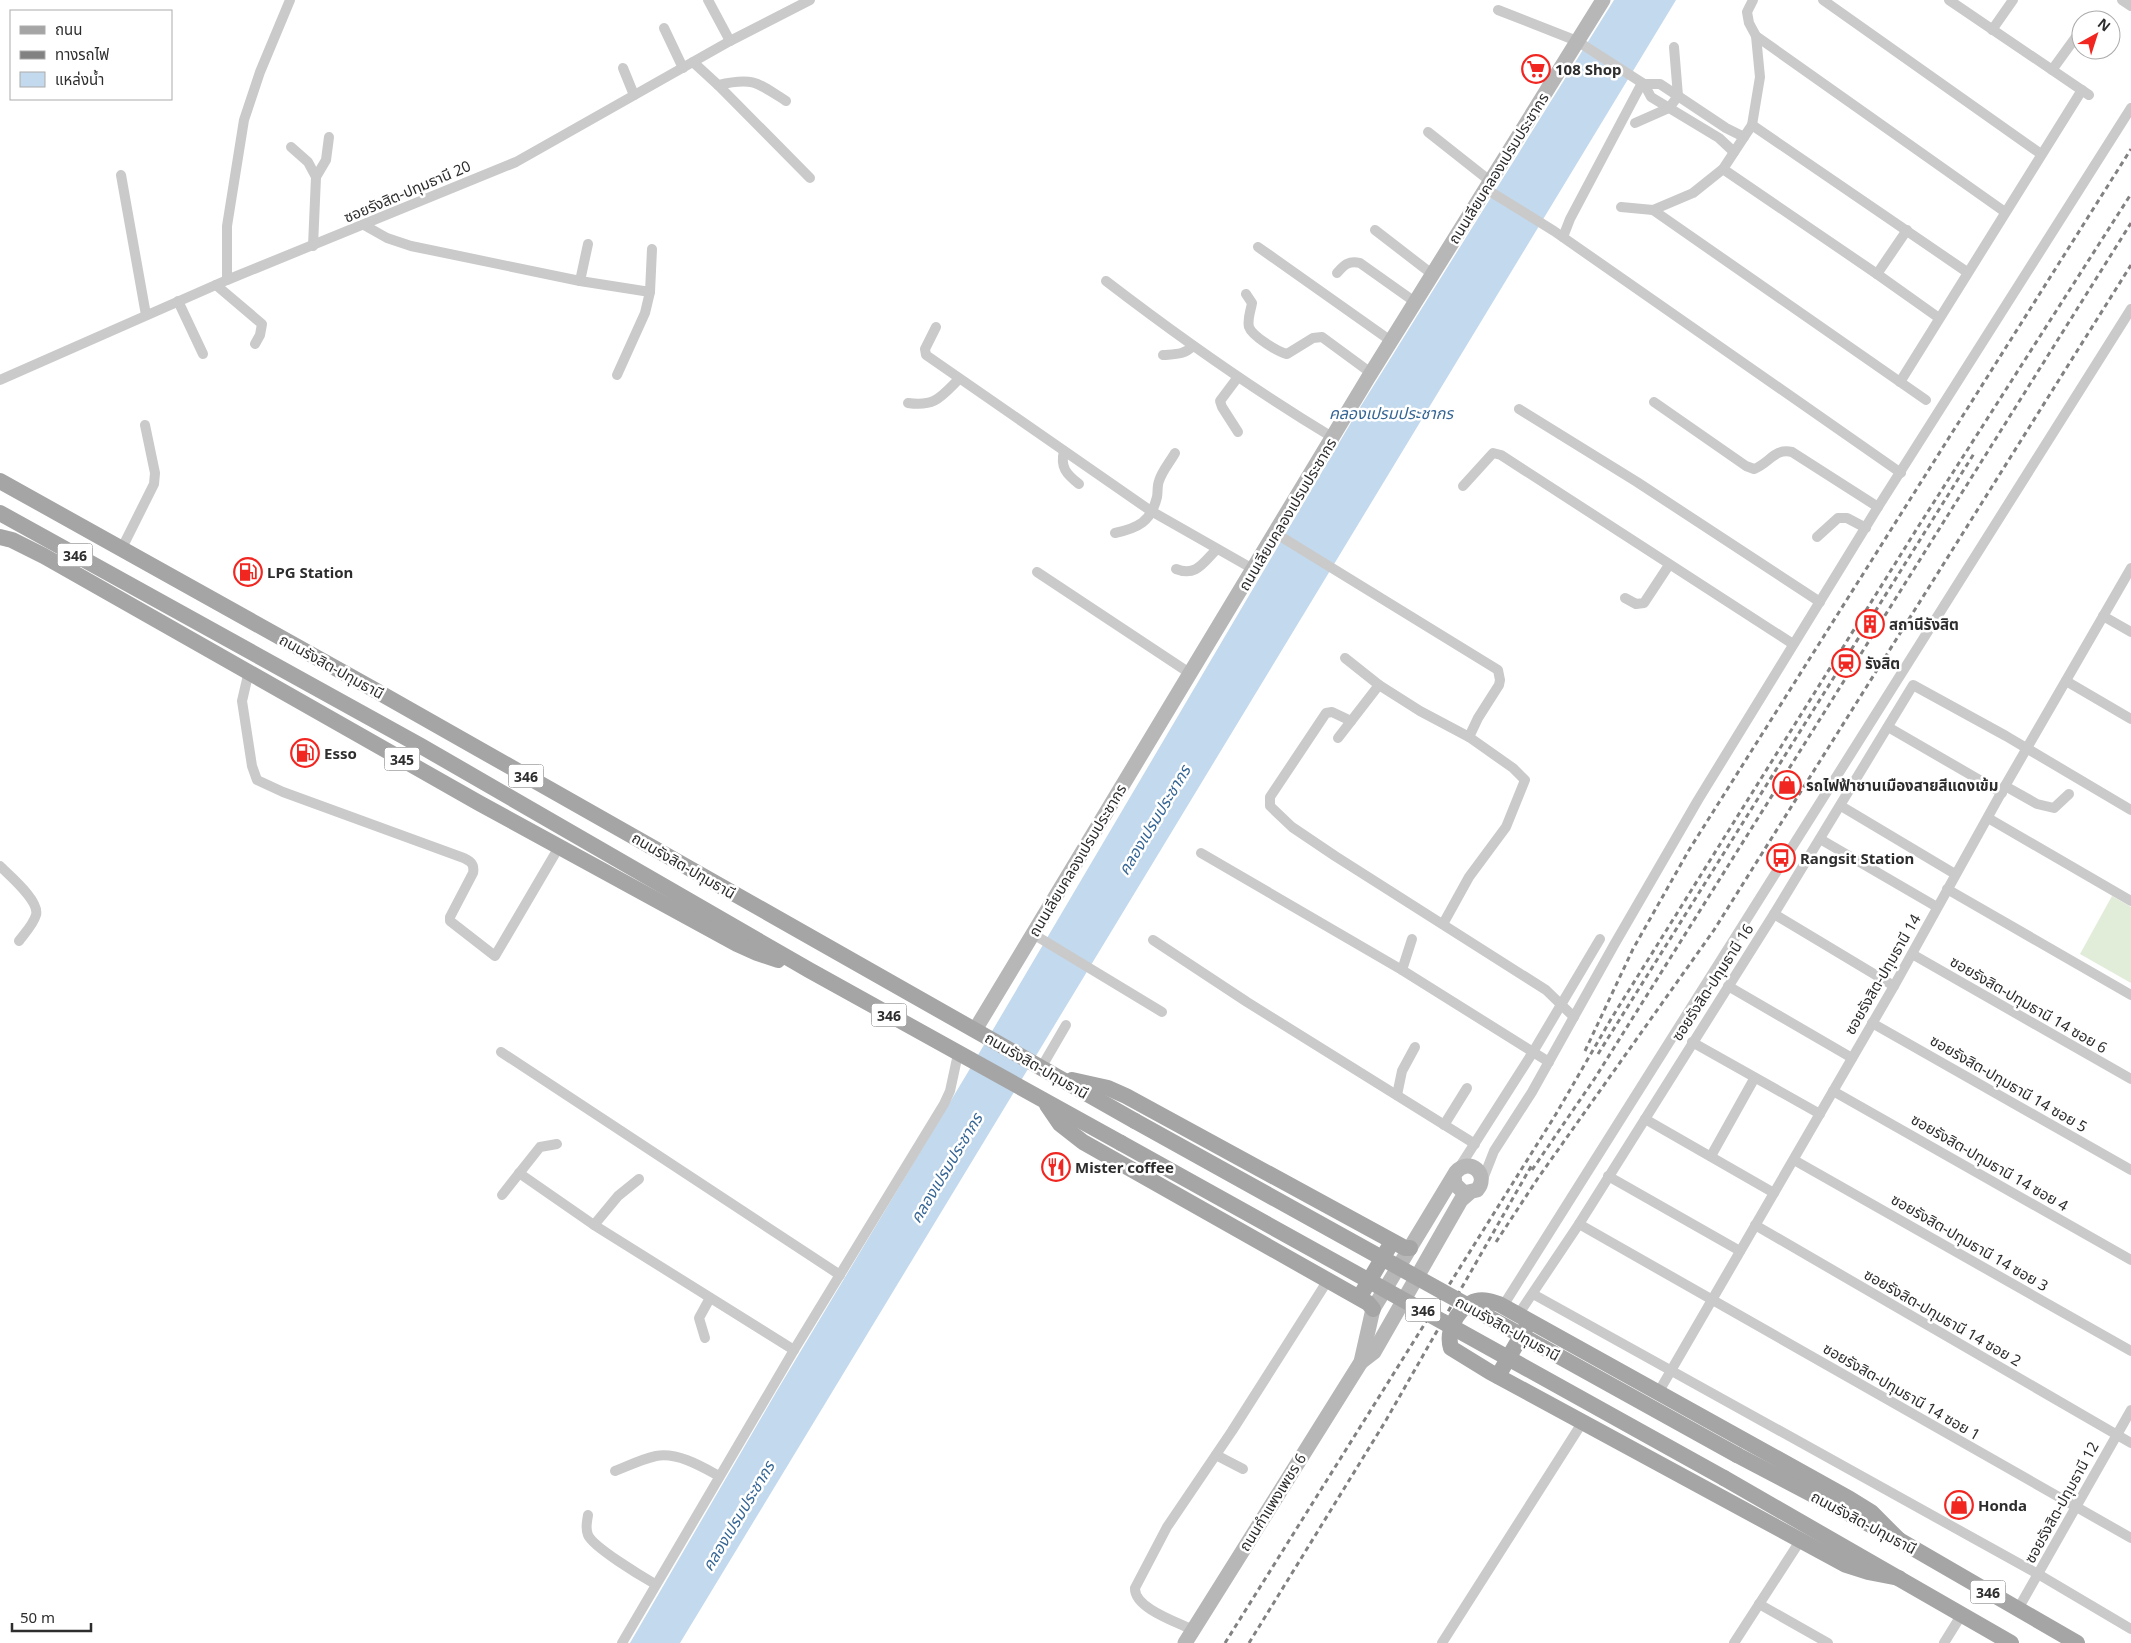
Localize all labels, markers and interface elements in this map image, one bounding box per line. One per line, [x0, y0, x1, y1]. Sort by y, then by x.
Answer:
legend [10, 10, 172, 100]
north arrow [2071, 10, 2121, 60]
text: N [2094, 14, 2115, 35]
text: ถนน [55, 19, 82, 39]
text: ทางรถไฟ [55, 44, 109, 64]
supermarket icon: 108 Shop [1521, 54, 1551, 84]
place label: 108 Shop [1555, 59, 1622, 79]
text: แหล่งน้ำ [55, 69, 104, 89]
street label: ถนนเลียบคลองเปรมประชากร [1443, 89, 1553, 247]
street label: ซอยรังสิต-ปทุมธานี 20 [340, 155, 474, 227]
water label: คลองเปรมประชากร [1329, 402, 1454, 424]
street label: ถนนเลียบคลองเปรมประชากร [1233, 434, 1341, 594]
road number: 346 [58, 544, 92, 566]
fuel station icon: LPG Station [233, 557, 263, 587]
place label: LPG Station [267, 562, 353, 582]
building icon: สถานีรังสิต [1855, 609, 1885, 639]
place label: สถานีรังสิต [1889, 614, 1959, 634]
street label: ถนนรังสิต-ปทุมธานี [276, 629, 388, 703]
station icon: รังสิต [1831, 648, 1861, 678]
place label: รังสิต [1865, 653, 1900, 673]
fuel station icon: Esso [290, 738, 320, 768]
place label: Esso [324, 743, 357, 763]
road number: 345 [384, 748, 420, 771]
water label: คลองเปรมประชากร [1113, 760, 1196, 879]
road number: 346 [508, 764, 544, 788]
shop icon: รถไฟฟ้าชานเมืองสายสีแดงเข้ม [1772, 770, 1802, 800]
place label: รถไฟฟ้าชานเมืองสายสีแดงเข้ม [1806, 775, 1998, 795]
street label: ถนนเลียบคลองเปรมประชากร [1023, 780, 1131, 940]
street label: ถนนรังสิต-ปทุมธานี [628, 827, 740, 903]
bus stop icon: Rangsit Station [1766, 843, 1796, 873]
place label: Rangsit Station [1800, 848, 1914, 868]
street label: ซอยรังสิต-ปทุมธานี 14 [1839, 910, 1925, 1038]
street label: ซอยรังสิต-ปทุมธานี 16 [1667, 919, 1757, 1045]
street label: ซอยรังสิต-ปทุมธานี 14 ซอย 6 [1947, 951, 2111, 1057]
road number: 346 [872, 1004, 906, 1026]
street label: ถนนรังสิต-ปทุมธานี [981, 1027, 1093, 1103]
street label: ซอยรังสิต-ปทุมธานี 14 ซอย 5 [1927, 1030, 2091, 1136]
water label: คลองเปรมประชากร [905, 1108, 988, 1227]
street label: ซอยรังสิต-ปทุมธานี 14 ซอย 4 [1908, 1109, 2073, 1215]
restaurant icon: Mister coffee [1041, 1152, 1071, 1182]
place label: Mister coffee [1075, 1157, 1174, 1177]
street label: ซอยรังสิต-ปทุมธานี 14 ซอย 3 [1888, 1189, 2052, 1295]
street label: ซอยรังสิต-ปทุมธานี 14 ซอย 2 [1861, 1264, 2025, 1370]
street label: ถนนรังสิต-ปทุมธานี [1452, 1291, 1564, 1365]
road number: 346 [1406, 1298, 1440, 1322]
street label: ซอยรังสิต-ปทุมธานี 14 ซอย 1 [1820, 1338, 1984, 1444]
street label: ซอยรังสิต-ปทุมธานี 12 [2019, 1438, 2103, 1566]
street label: ถนนกำแพงเพชร 6 [1234, 1449, 1310, 1555]
water label: คลองเปรมประชากร [697, 1456, 780, 1575]
street label: ถนนรังสิต-ปทุมธานี [1808, 1486, 1920, 1558]
shop icon: Honda [1944, 1490, 1974, 1520]
place label: Honda [1978, 1495, 2027, 1515]
road number: 346 [1970, 1580, 2006, 1604]
scale bar [12, 1600, 91, 1632]
text: 50 m [20, 1607, 55, 1627]

